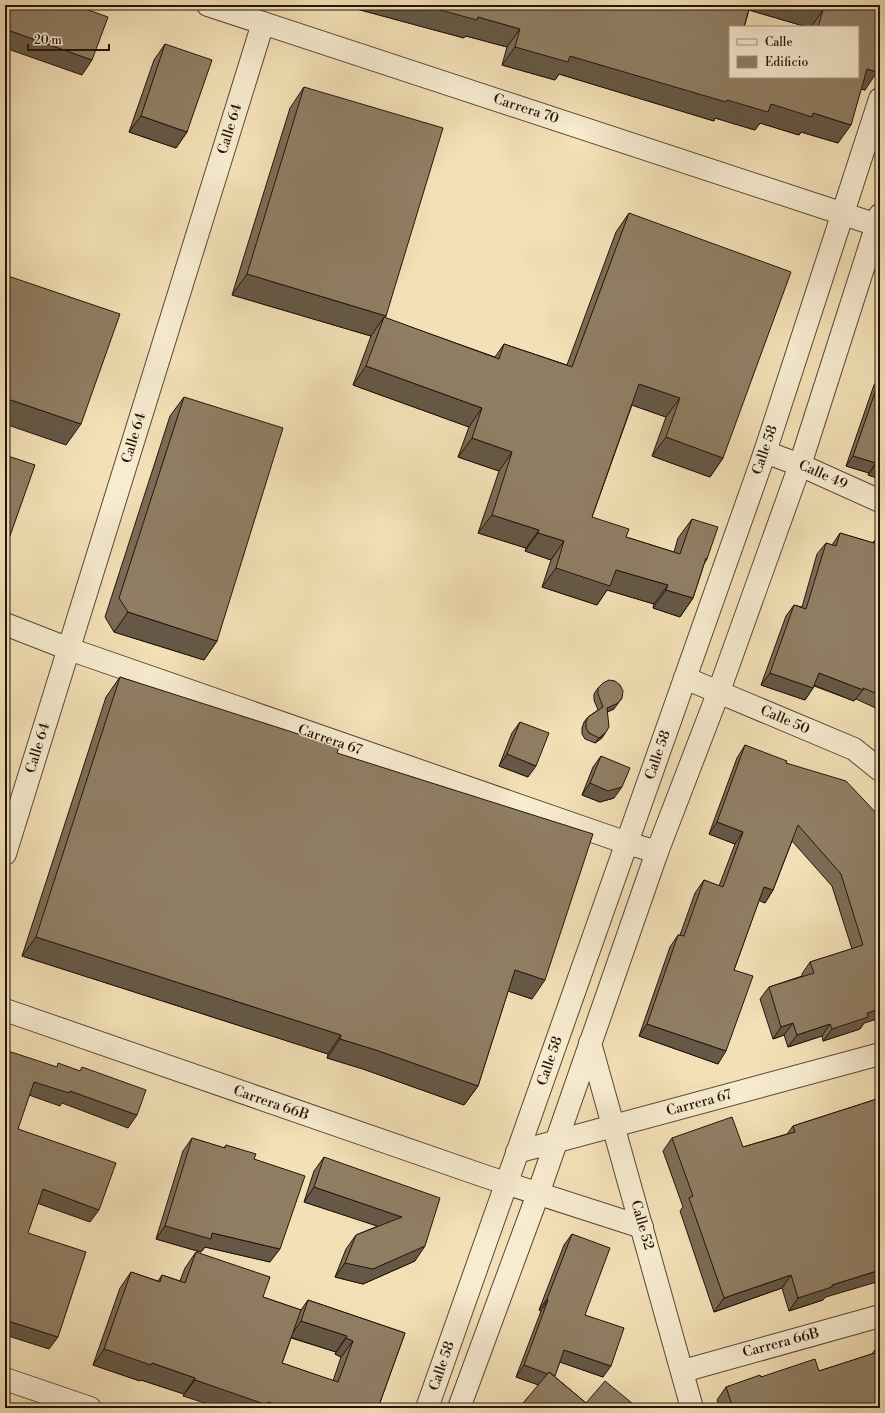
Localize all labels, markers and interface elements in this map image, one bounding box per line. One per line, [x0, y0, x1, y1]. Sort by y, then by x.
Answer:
scale bar [28, 26, 109, 52]
legend [729, 26, 859, 78]
text: 20 m [34, 33, 62, 48]
text: Calle [765, 35, 792, 50]
text: Edificio [765, 55, 808, 70]
street label: Carrera 70 [491, 90, 561, 128]
street label: Calle 64 [214, 101, 246, 157]
street label: Calle 64 [118, 410, 150, 466]
street label: Calle 58 [748, 423, 782, 477]
street label: Calle 49 [796, 456, 850, 494]
street label: Calle 50 [758, 702, 812, 738]
street label: Calle 64 [22, 720, 54, 776]
street label: Carrera 67 [295, 721, 365, 759]
street label: Calle 58 [641, 728, 675, 782]
street label: Calle 58 [533, 1034, 567, 1088]
street label: Carrera 66B [231, 1082, 311, 1124]
street label: Carrera 67 [664, 1086, 734, 1120]
street label: Calle 52 [626, 1198, 658, 1252]
street label: Carrera 66B [741, 1324, 821, 1362]
street label: Calle 58 [425, 1339, 459, 1393]

